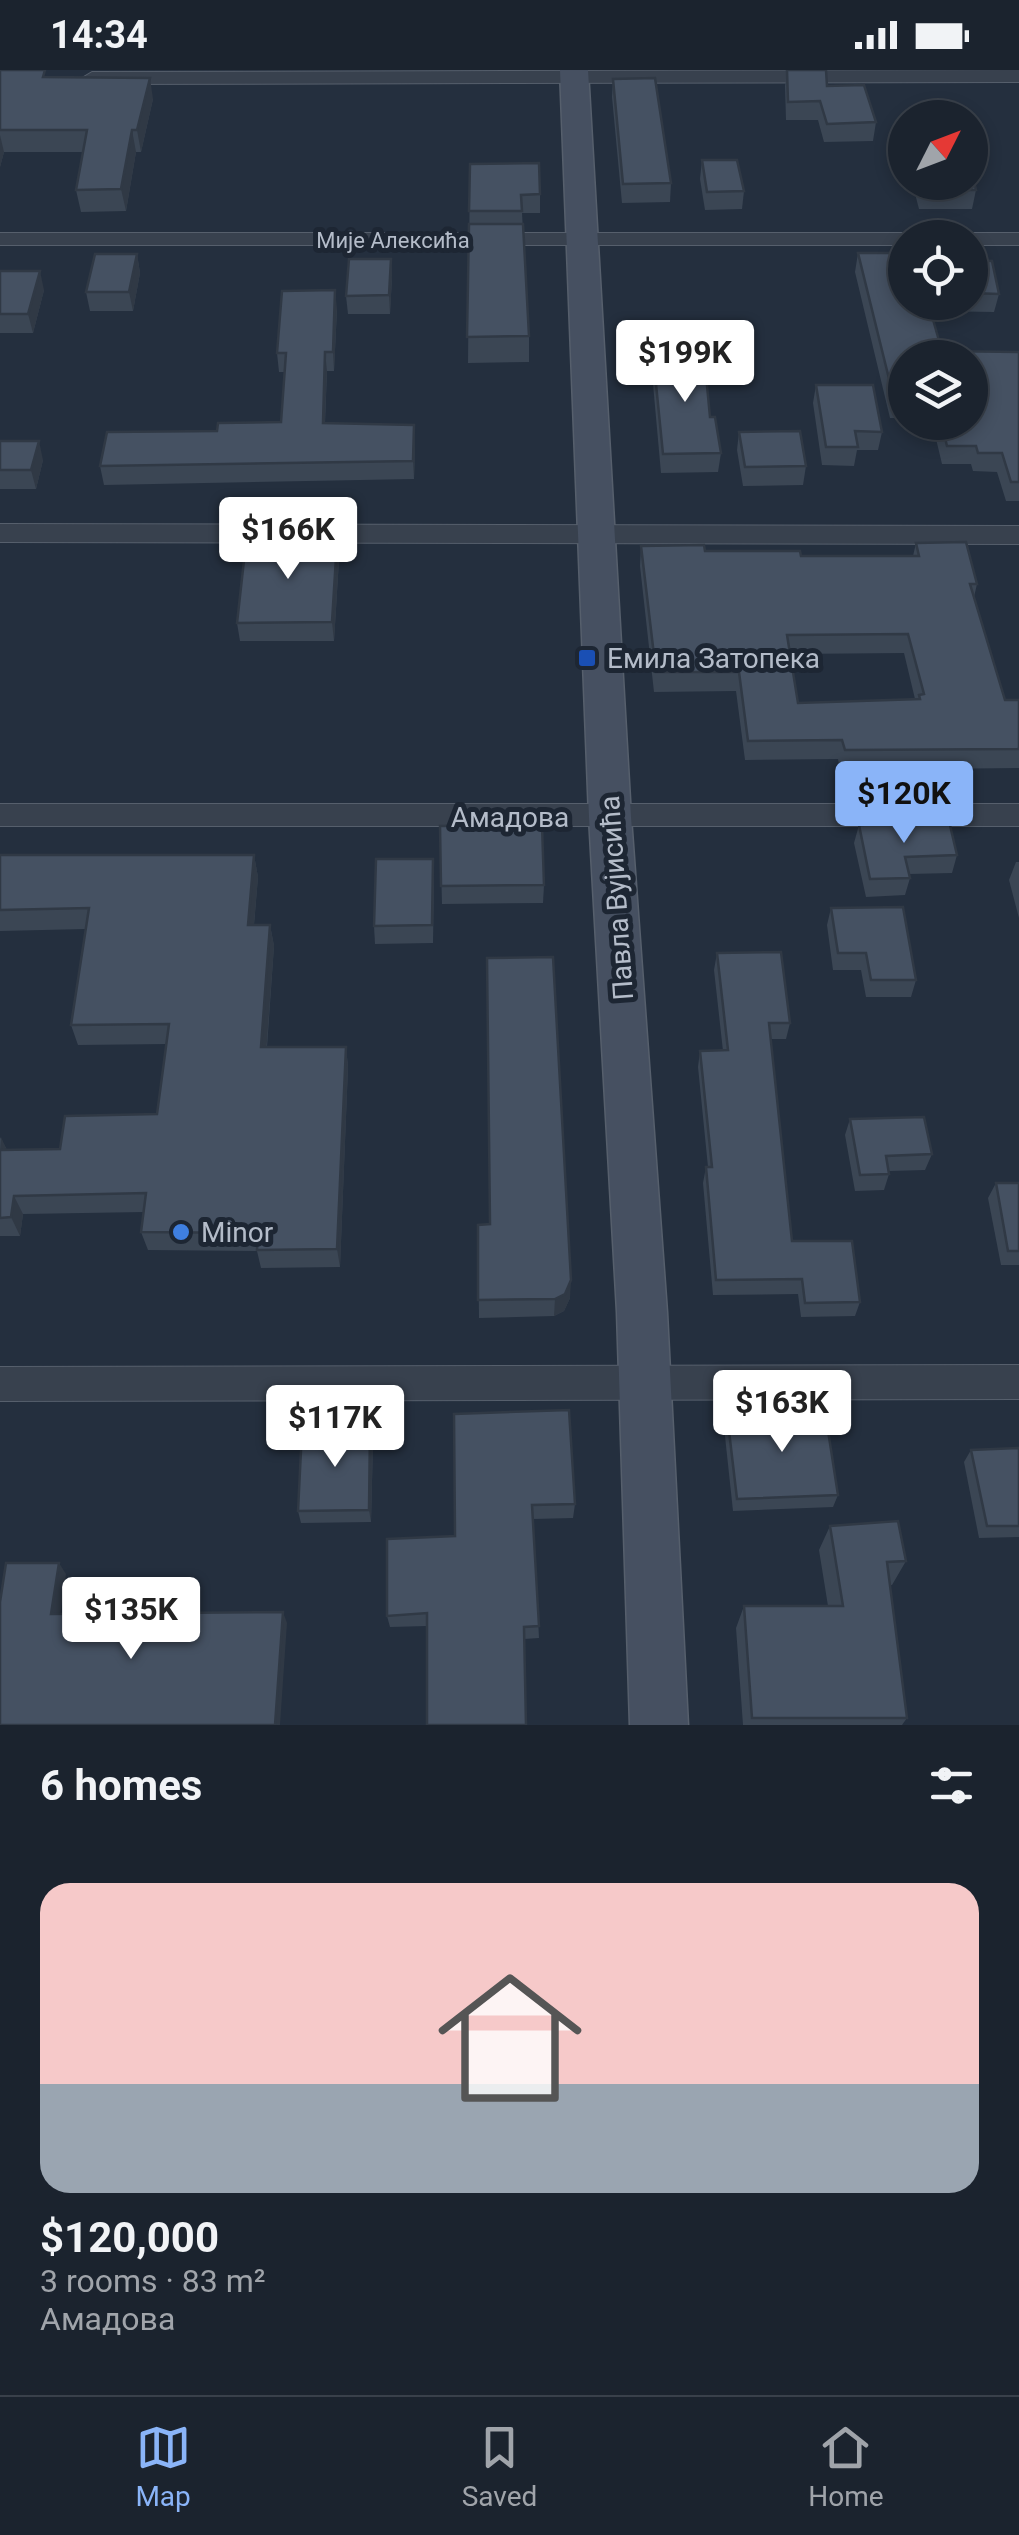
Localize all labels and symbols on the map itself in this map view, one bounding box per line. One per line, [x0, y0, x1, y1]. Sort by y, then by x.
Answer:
north arrow [888, 100, 988, 200]
street label: Мије Алексића [316, 228, 470, 253]
pin: $199K [615, 320, 755, 405]
pin: $166K [218, 497, 358, 582]
place label: Емила Затопека [607, 642, 820, 675]
marker: Емила Затопека [576, 647, 598, 669]
pin: $120K [834, 761, 974, 846]
street label: Павла Вујисића [593, 795, 640, 1001]
street label: Амадова [451, 801, 569, 834]
place label: Minor [201, 1216, 274, 1249]
marker: Minor [170, 1221, 192, 1243]
pin: $163K [712, 1370, 852, 1455]
pin: $117K [265, 1385, 405, 1470]
pin: $135K [61, 1577, 201, 1662]

